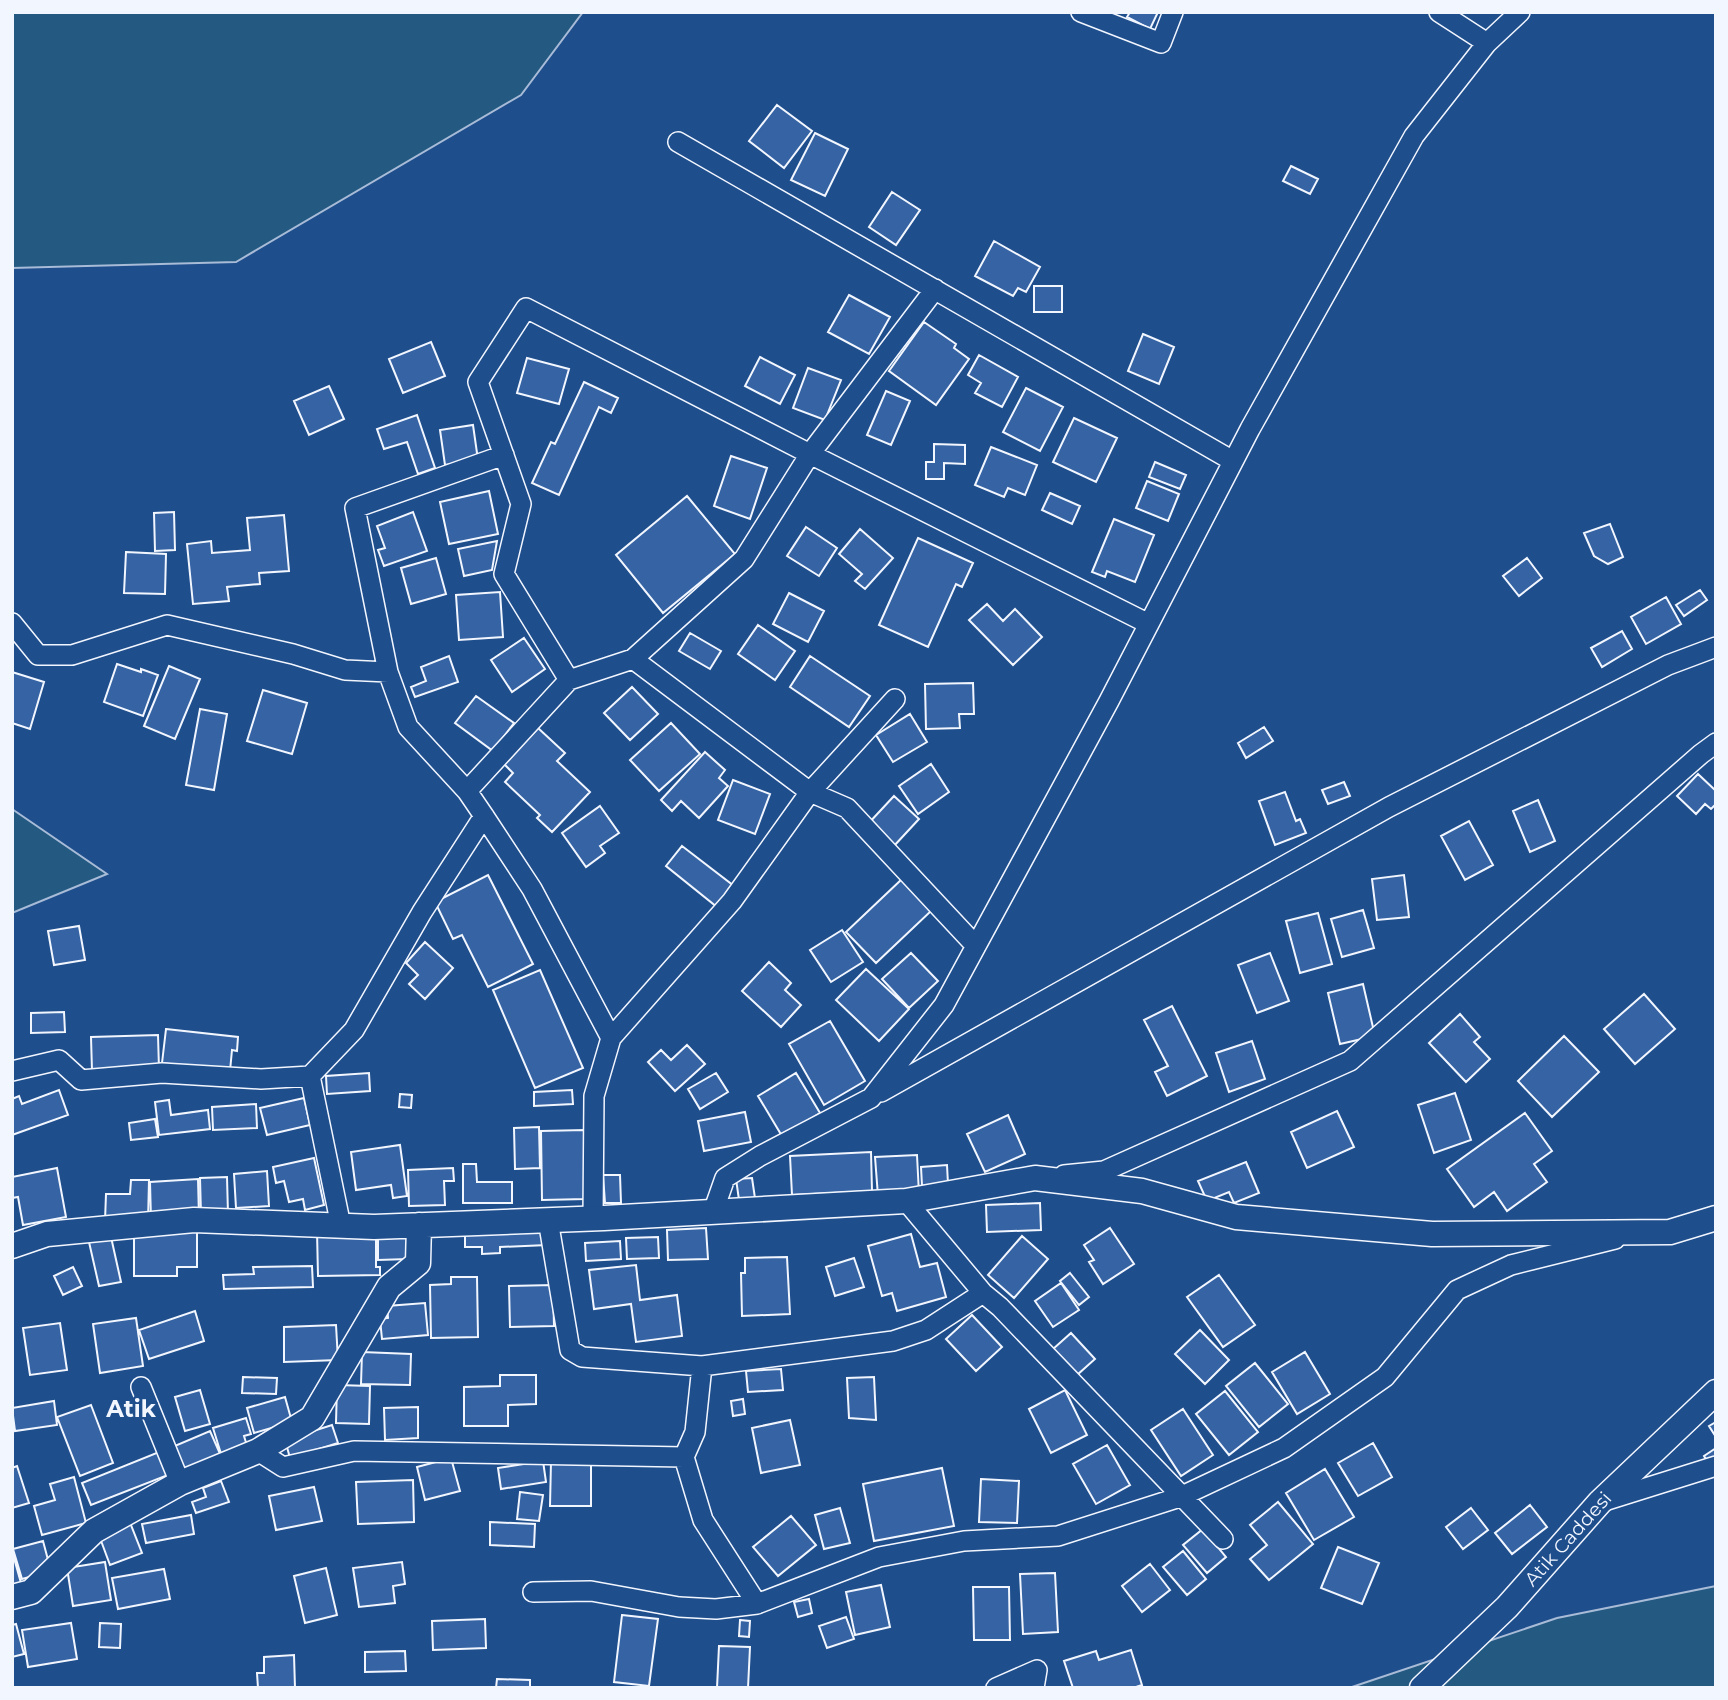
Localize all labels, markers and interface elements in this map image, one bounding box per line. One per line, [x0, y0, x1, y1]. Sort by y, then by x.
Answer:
district label: Atik [105, 1395, 157, 1423]
street label: Atik Caddesi [1520, 1487, 1616, 1591]

